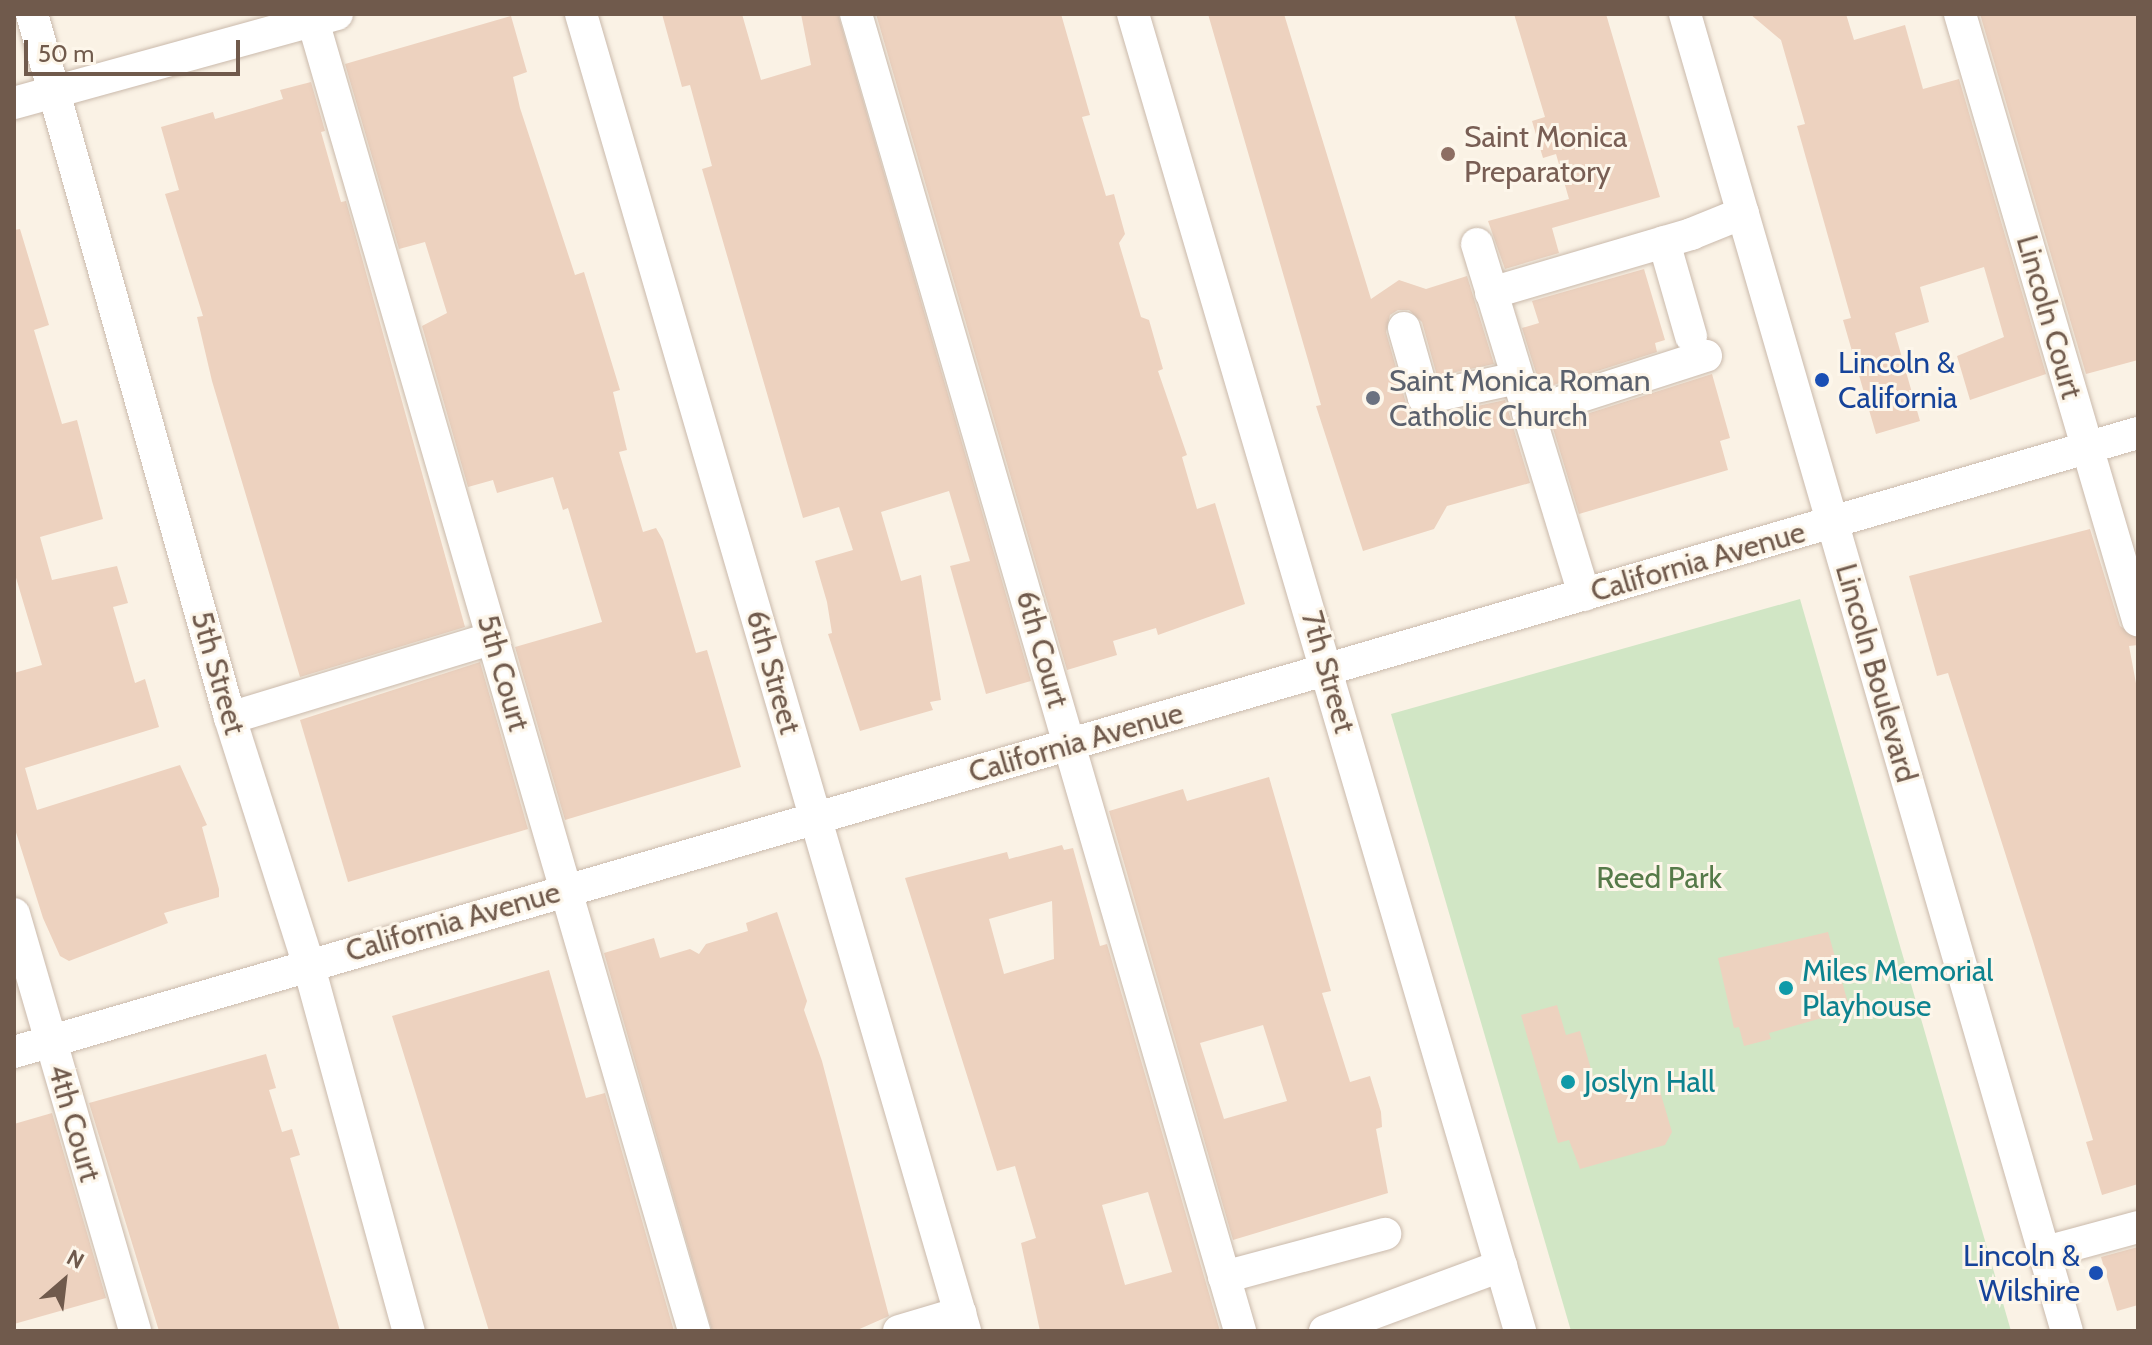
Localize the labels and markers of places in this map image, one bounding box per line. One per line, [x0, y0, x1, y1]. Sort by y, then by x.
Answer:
place label: Saint Monica Preparatory [1464, 119, 1627, 190]
marker: Saint Monica Preparatory [1439, 145, 1457, 163]
place label: Lincoln & California [1838, 345, 1957, 416]
place label: Saint Monica Roman Catholic Church [1389, 363, 1651, 434]
marker: Lincoln & California [1813, 371, 1831, 389]
marker: Saint Monica Roman Catholic Church [1364, 389, 1382, 407]
place label: Miles Memorial Playhouse [1802, 953, 1993, 1024]
marker: Miles Memorial Playhouse [1777, 979, 1795, 997]
place label: Joslyn Hall [1584, 1064, 1715, 1100]
marker: Joslyn Hall [1559, 1073, 1577, 1091]
place label: Lincoln & Wilshire [1963, 1238, 2080, 1308]
marker: Lincoln & Wilshire [2087, 1264, 2105, 1282]

